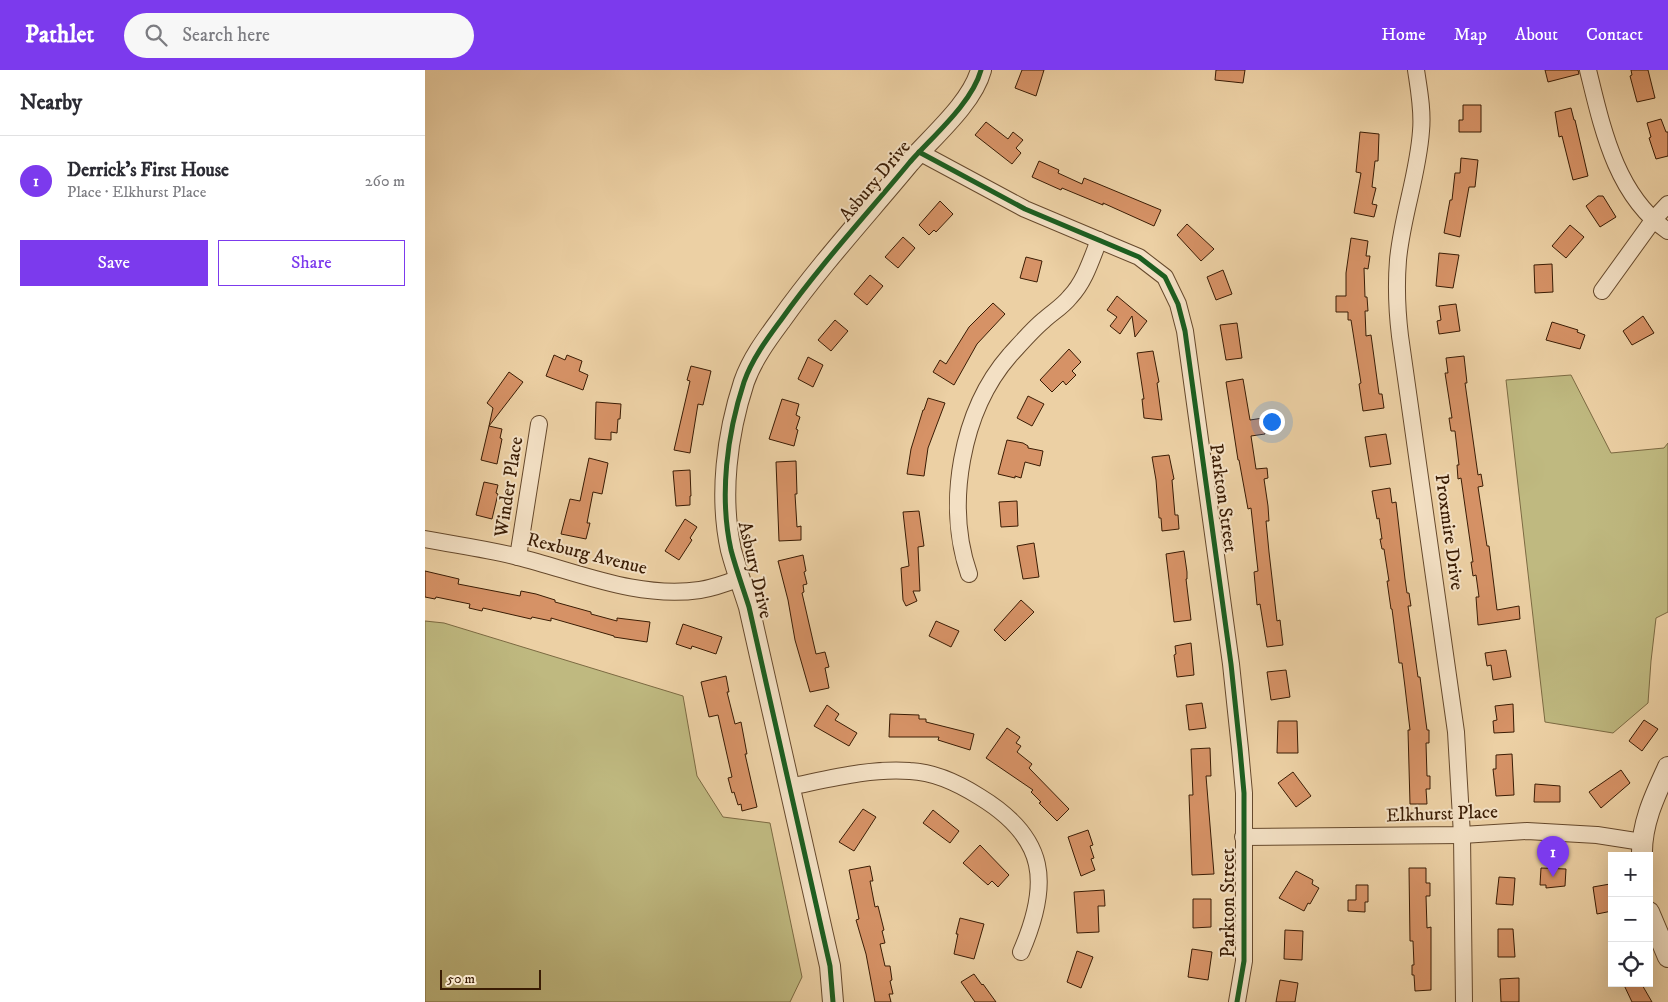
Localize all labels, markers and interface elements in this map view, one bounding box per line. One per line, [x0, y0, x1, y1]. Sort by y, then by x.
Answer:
search box [124, 13, 474, 58]
text: Pathlet [25, 20, 94, 50]
icon: search [142, 21, 170, 49]
text: Search here [182, 24, 270, 47]
text: Home [1381, 24, 1426, 46]
text: Map [1454, 24, 1487, 46]
text: About [1515, 24, 1558, 46]
text: Contact [1586, 24, 1643, 46]
text: Nearby [20, 90, 82, 116]
street label: Asbury Drive [834, 136, 916, 226]
text: Derrick's First House [67, 159, 229, 182]
text: 1 [33, 171, 39, 191]
text: 260 m [365, 171, 405, 191]
text: Place · Elkhurst Place [67, 182, 206, 202]
button: Save [20, 240, 208, 286]
button: Share [218, 240, 405, 286]
your location [1259, 409, 1285, 435]
street label: Winder Place [490, 435, 528, 540]
street label: Parkton Street [1204, 442, 1242, 554]
street label: Proxmire Drive [1429, 472, 1469, 592]
street label: Asbury Drive [733, 519, 777, 621]
street label: Rexburg Avenue [525, 528, 650, 580]
street label: Elkhurst Place [1386, 801, 1498, 827]
pin: 1 [1537, 836, 1569, 877]
street label: Parkton Street [1217, 848, 1240, 958]
map controls [1608, 852, 1653, 987]
button: + [1608, 852, 1653, 897]
button: − [1608, 897, 1653, 942]
button: locate [1608, 942, 1653, 987]
scale bar [440, 967, 541, 990]
text: 50 m [447, 970, 475, 988]

